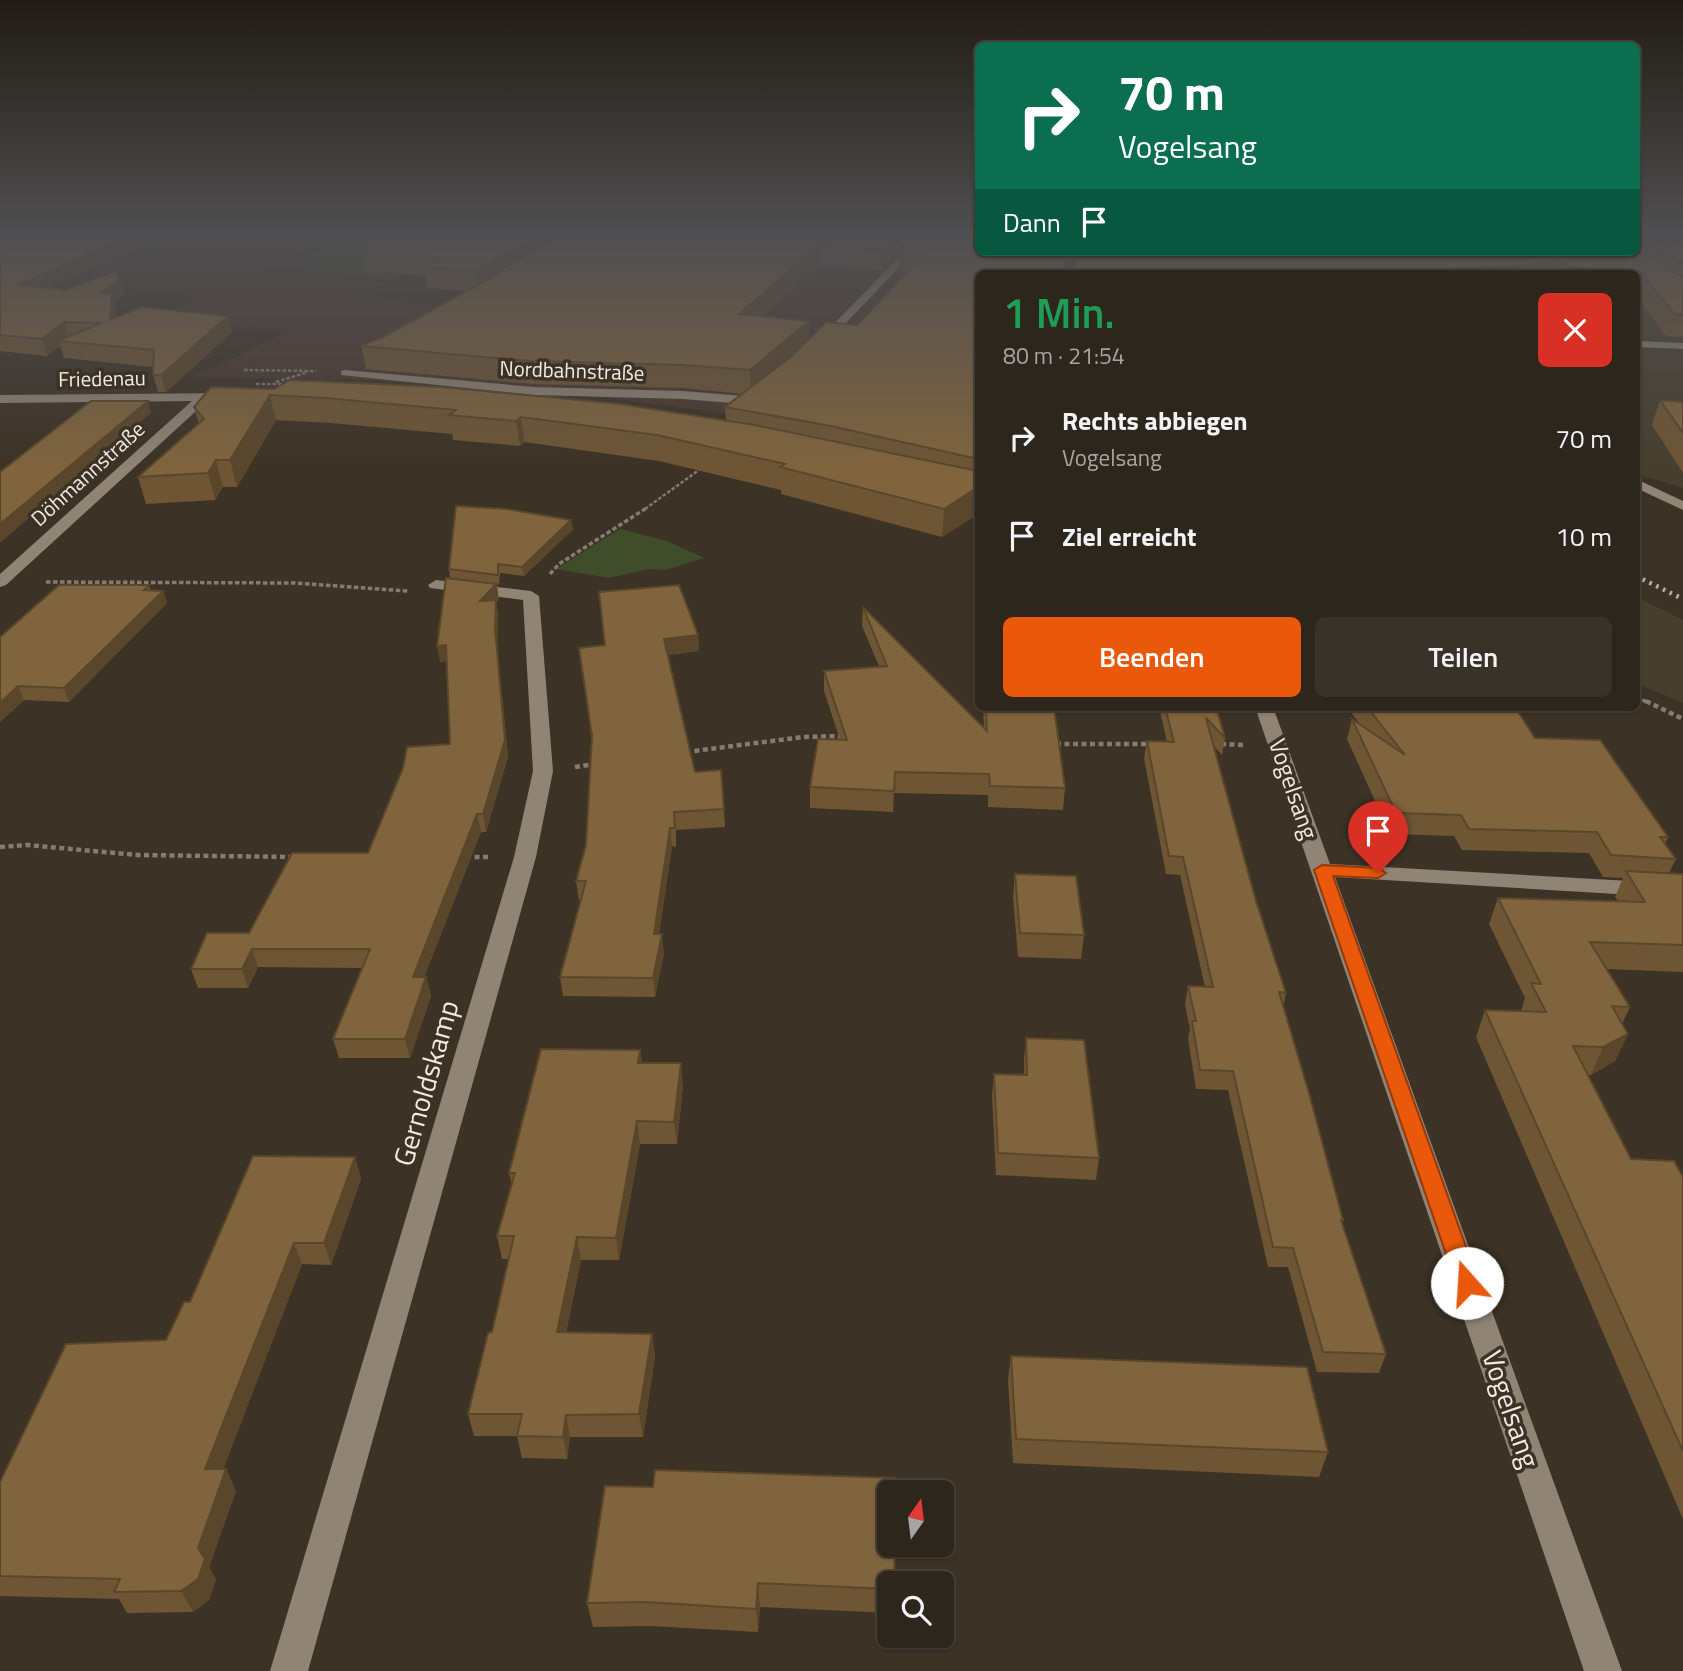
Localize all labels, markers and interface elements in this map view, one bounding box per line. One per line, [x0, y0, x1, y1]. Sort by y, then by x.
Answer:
text: 70 m [1118, 54, 1225, 129]
icon: right [1003, 70, 1094, 161]
text: Vogelsang [1118, 122, 1257, 170]
text: Dann [1003, 203, 1061, 242]
icon: arrive [1075, 203, 1113, 241]
text: 1 Min. [1003, 280, 1115, 344]
button: close [1538, 293, 1612, 367]
text: 80 m · 21:54 [1003, 338, 1125, 373]
street label: Nordbahnstraße [499, 351, 645, 389]
street label: Friedenau [58, 361, 146, 395]
text: Rechts abbiegen [1062, 401, 1248, 440]
street label: Döhmannstraße [23, 413, 152, 533]
icon: right [1003, 419, 1041, 457]
text: 70 m [1555, 419, 1612, 458]
text: Vogelsang [1062, 440, 1162, 475]
icon: arrive [1003, 517, 1041, 555]
text: Ziel erreicht [1062, 517, 1197, 556]
text: 10 m [1555, 517, 1612, 556]
button: Beenden [1003, 617, 1301, 697]
button: Teilen [1315, 617, 1612, 697]
street label: Vogelsang [1260, 734, 1328, 844]
pin [1348, 801, 1408, 873]
icon: arrive [1359, 812, 1397, 850]
street label: Gernoldskamp [381, 995, 470, 1171]
position arrow [1430, 1246, 1504, 1320]
street label: Vogelsang [1471, 1344, 1552, 1473]
north arrow [877, 1480, 954, 1558]
map controls [877, 1480, 954, 1648]
button: search [877, 1571, 954, 1648]

